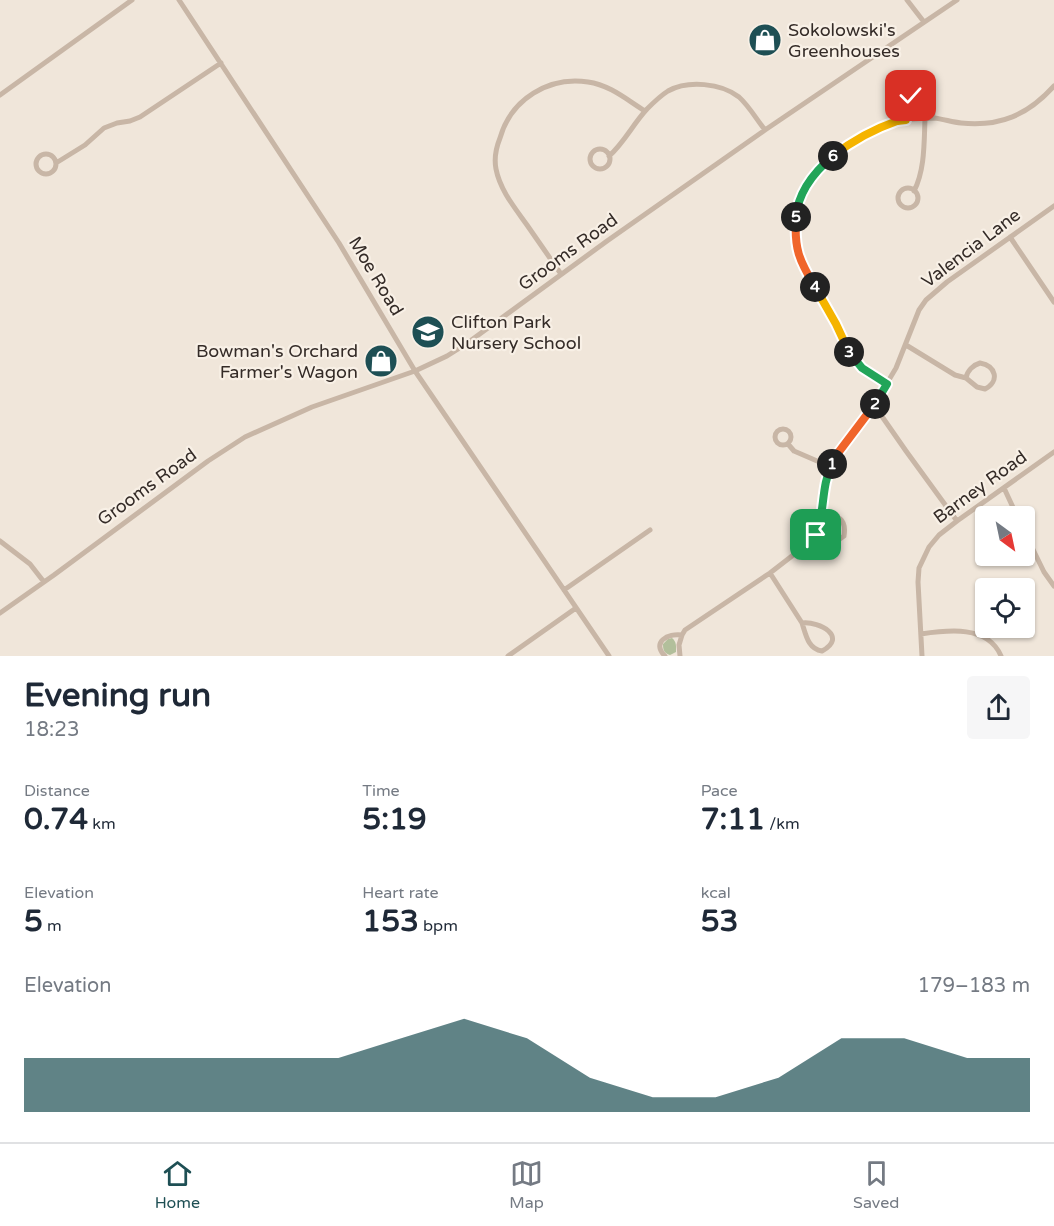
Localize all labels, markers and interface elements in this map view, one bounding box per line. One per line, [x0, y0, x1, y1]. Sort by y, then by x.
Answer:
place label: Sokolowski's Greenhouses [788, 19, 900, 62]
shop icon: Sokolowski's Greenhouses [747, 22, 783, 58]
pin [885, 70, 936, 121]
icon: check [894, 79, 927, 112]
pin: 6 [818, 141, 848, 171]
text: 6 [828, 146, 838, 166]
pin: 5 [781, 202, 811, 232]
street label: Valencia Lane [917, 204, 1025, 292]
text: 5 [791, 207, 801, 227]
street label: Grooms Road [514, 209, 622, 295]
street label: Moe Road [344, 233, 408, 319]
pin: 4 [800, 272, 830, 302]
text: 4 [810, 277, 820, 297]
place label: Clifton Park Nursery School [451, 311, 581, 354]
school or university icon: Clifton Park Nursery School [410, 314, 446, 350]
pin: 3 [834, 337, 864, 367]
place label: Bowman's Orchard Farmer's Wagon [196, 340, 358, 383]
text: 3 [844, 342, 854, 362]
shop icon: Bowman's Orchard Farmer's Wagon [363, 343, 399, 379]
pin: 2 [860, 389, 890, 419]
text: 2 [870, 394, 880, 414]
street label: Grooms Road [93, 444, 201, 530]
street label: Barney Road [929, 446, 1031, 528]
pin: 1 [817, 449, 847, 479]
text: 1 [827, 454, 837, 474]
north arrow [975, 506, 1035, 566]
map controls [975, 506, 1035, 638]
pin [790, 509, 841, 560]
icon: arrive [799, 518, 832, 551]
button: locate [975, 578, 1035, 638]
text: Evening run [24, 676, 211, 715]
button: share [967, 676, 1030, 739]
text: 18:23 [24, 718, 79, 742]
text: Distance [24, 781, 90, 801]
text: Time [362, 781, 400, 801]
text: Pace [701, 781, 738, 801]
text: 0.74 [24, 801, 88, 838]
text: 5:19 [362, 801, 427, 838]
text: 7:11 [701, 801, 765, 838]
text: km [88, 814, 116, 834]
text: /km [765, 814, 800, 834]
text: Elevation [24, 883, 94, 903]
text: Heart rate [362, 883, 439, 903]
text: kcal [701, 883, 731, 903]
text: 5 [24, 903, 43, 940]
text: 153 [362, 903, 419, 940]
text: 53 [701, 903, 738, 940]
text: m [43, 916, 62, 936]
text: bpm [419, 916, 458, 936]
text: Elevation [24, 974, 111, 998]
text: 179–183 m [917, 974, 1030, 998]
tab: Home [155, 1157, 200, 1213]
tab: Map [509, 1157, 544, 1213]
tab: Saved [853, 1157, 899, 1213]

